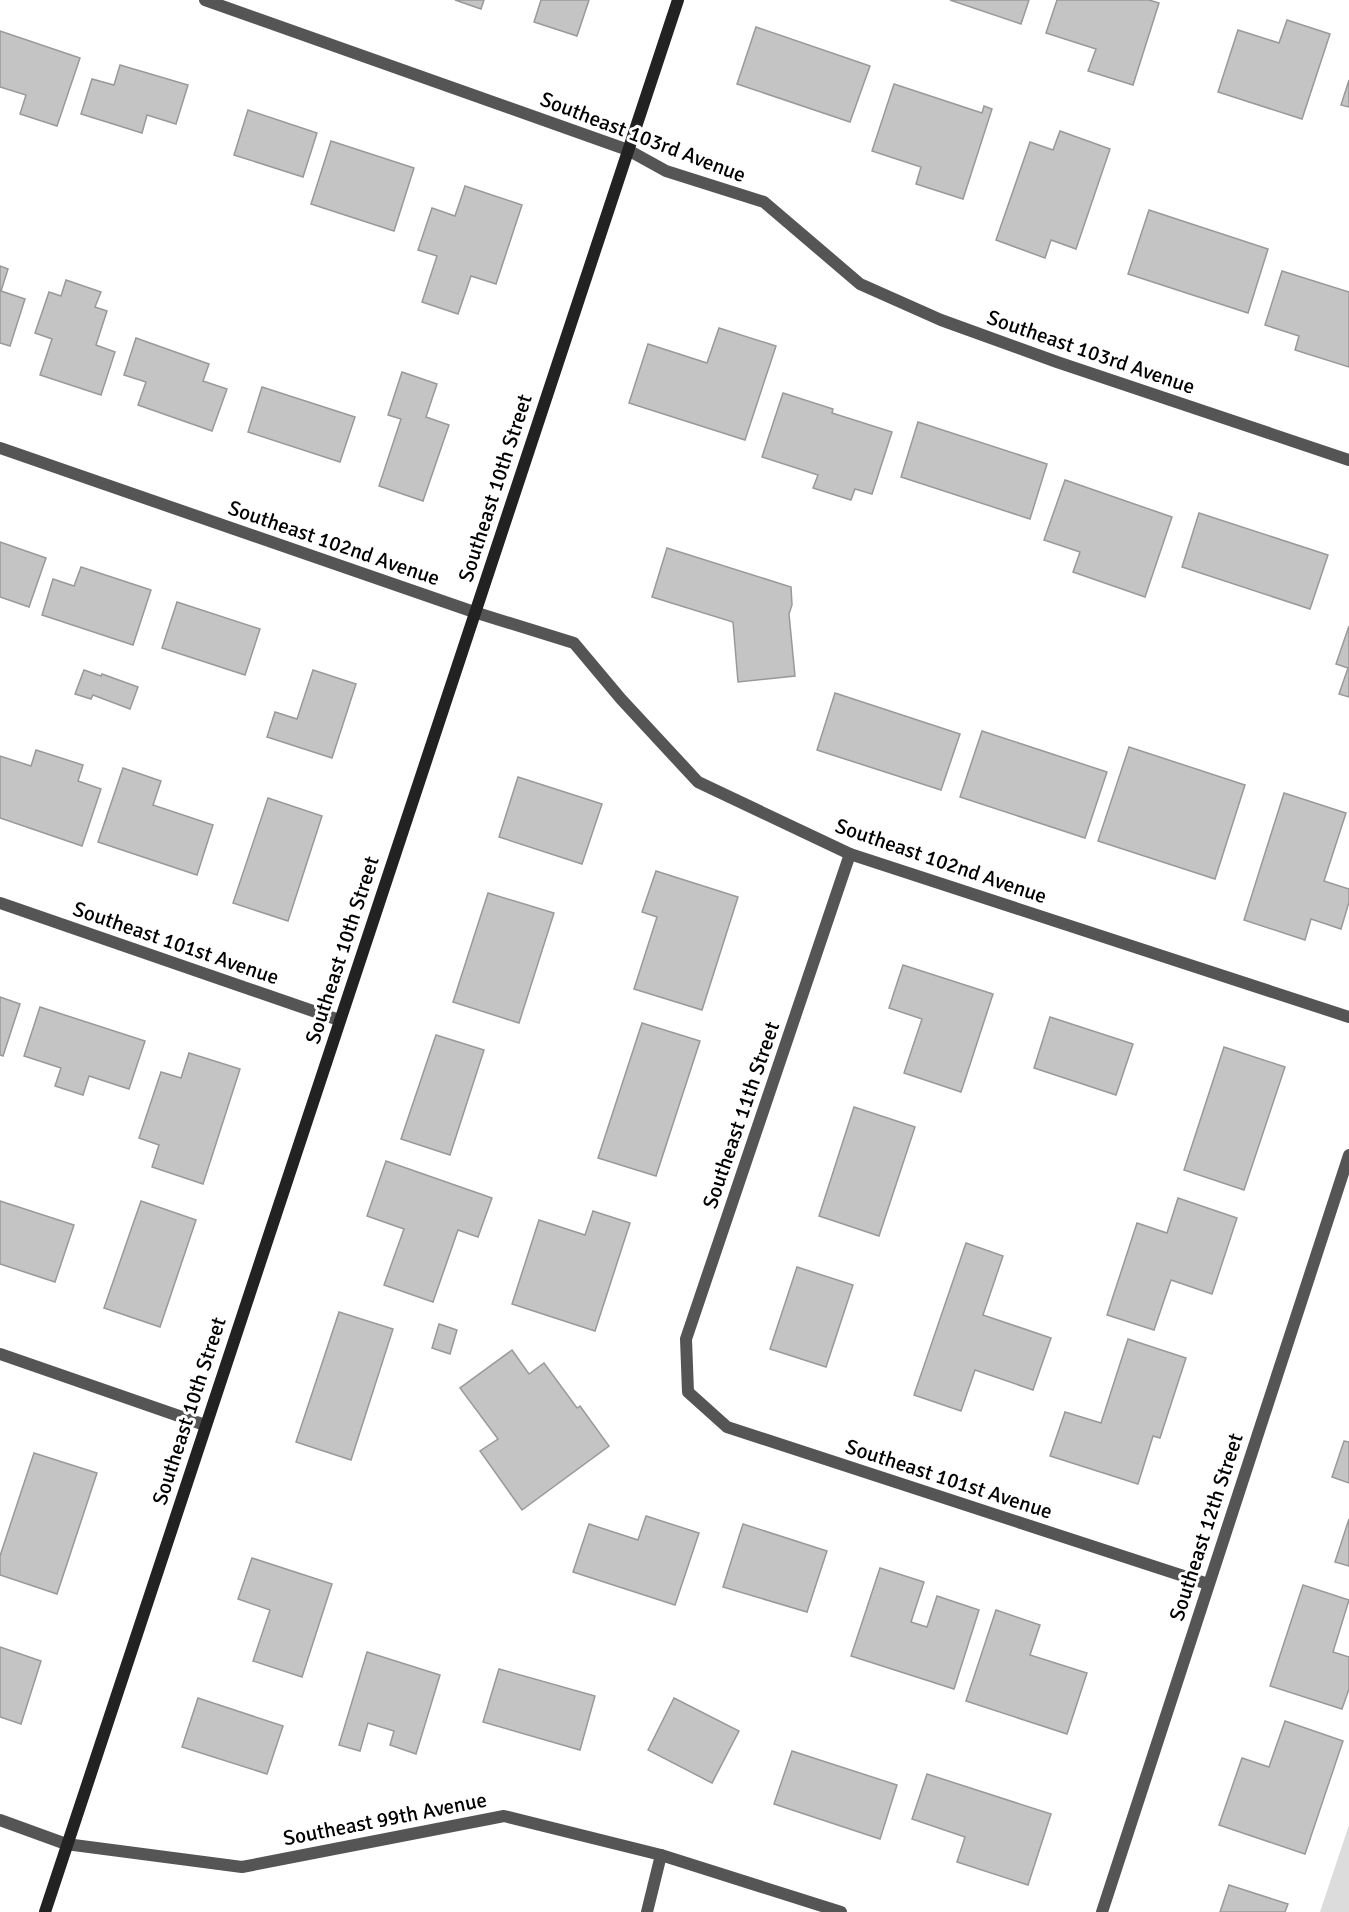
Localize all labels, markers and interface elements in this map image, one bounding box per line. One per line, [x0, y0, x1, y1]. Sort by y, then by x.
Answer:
street label: Southeast 103rd Avenue [537, 86, 749, 188]
street label: Southeast 103rd Avenue [984, 304, 1198, 400]
street label: Southeast 10th Street [452, 391, 538, 585]
street label: Southeast 102nd Avenue [225, 495, 443, 591]
street label: Southeast 102nd Avenue [832, 813, 1050, 909]
street label: Southeast 10th Street [299, 853, 385, 1047]
street label: Southeast 101st Avenue [70, 896, 282, 990]
street label: Southeast 11th Street [697, 1018, 785, 1212]
street label: Southeast 10th Street [146, 1314, 232, 1508]
street label: Southeast 12th Street [1163, 1430, 1249, 1624]
street label: Southeast 101st Avenue [842, 1433, 1056, 1525]
street label: Southeast 99th Avenue [281, 1786, 489, 1852]

